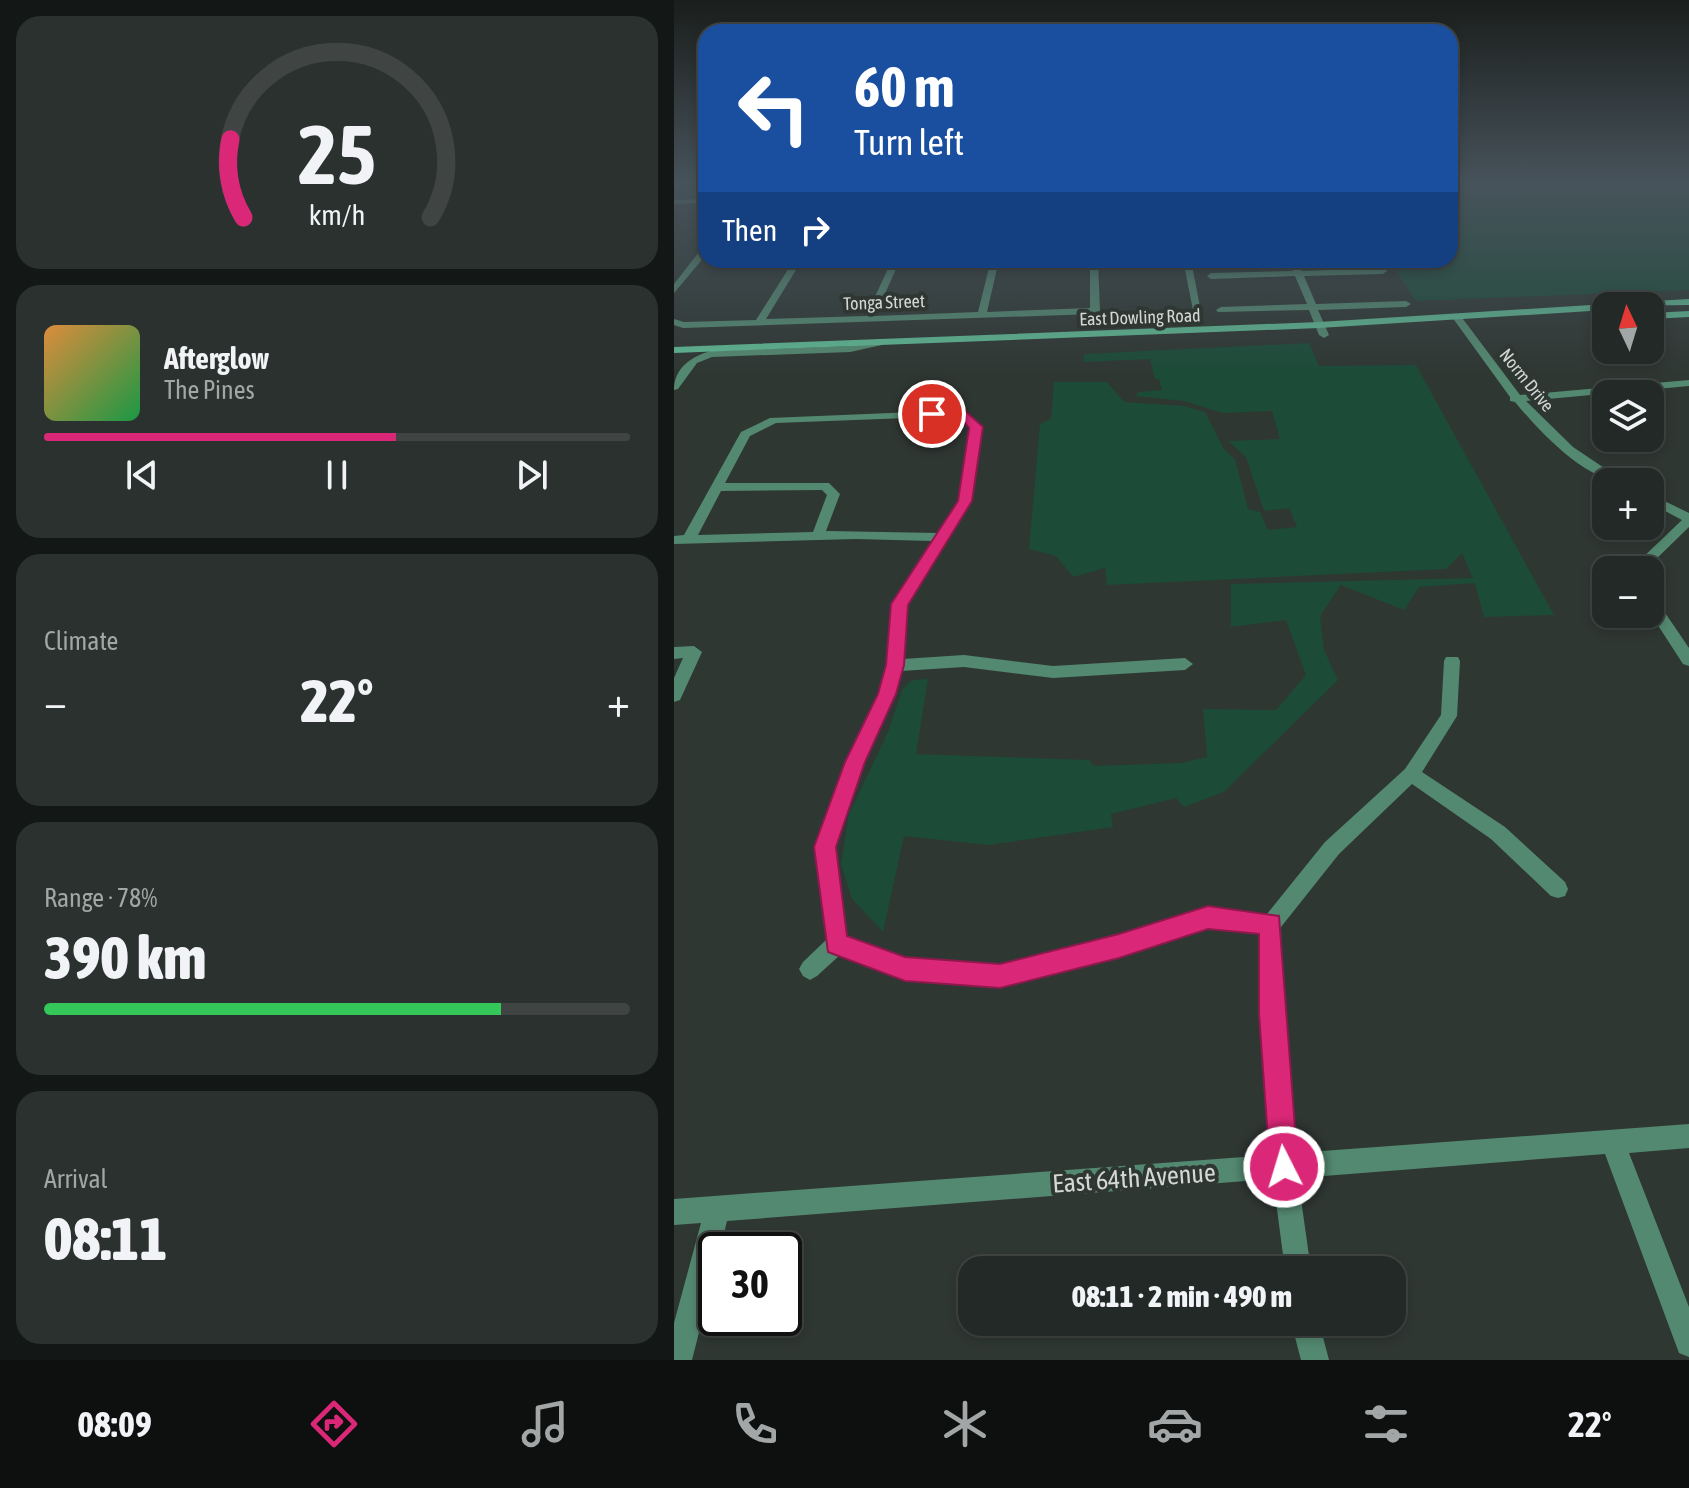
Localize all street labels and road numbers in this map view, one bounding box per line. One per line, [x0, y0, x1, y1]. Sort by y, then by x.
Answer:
street label: Tonga Street [843, 290, 925, 314]
street label: East Dowling Road [1079, 304, 1201, 330]
street label: Norm Drive [1495, 344, 1559, 416]
street label: East 64th Avenue [1051, 1157, 1217, 1199]

